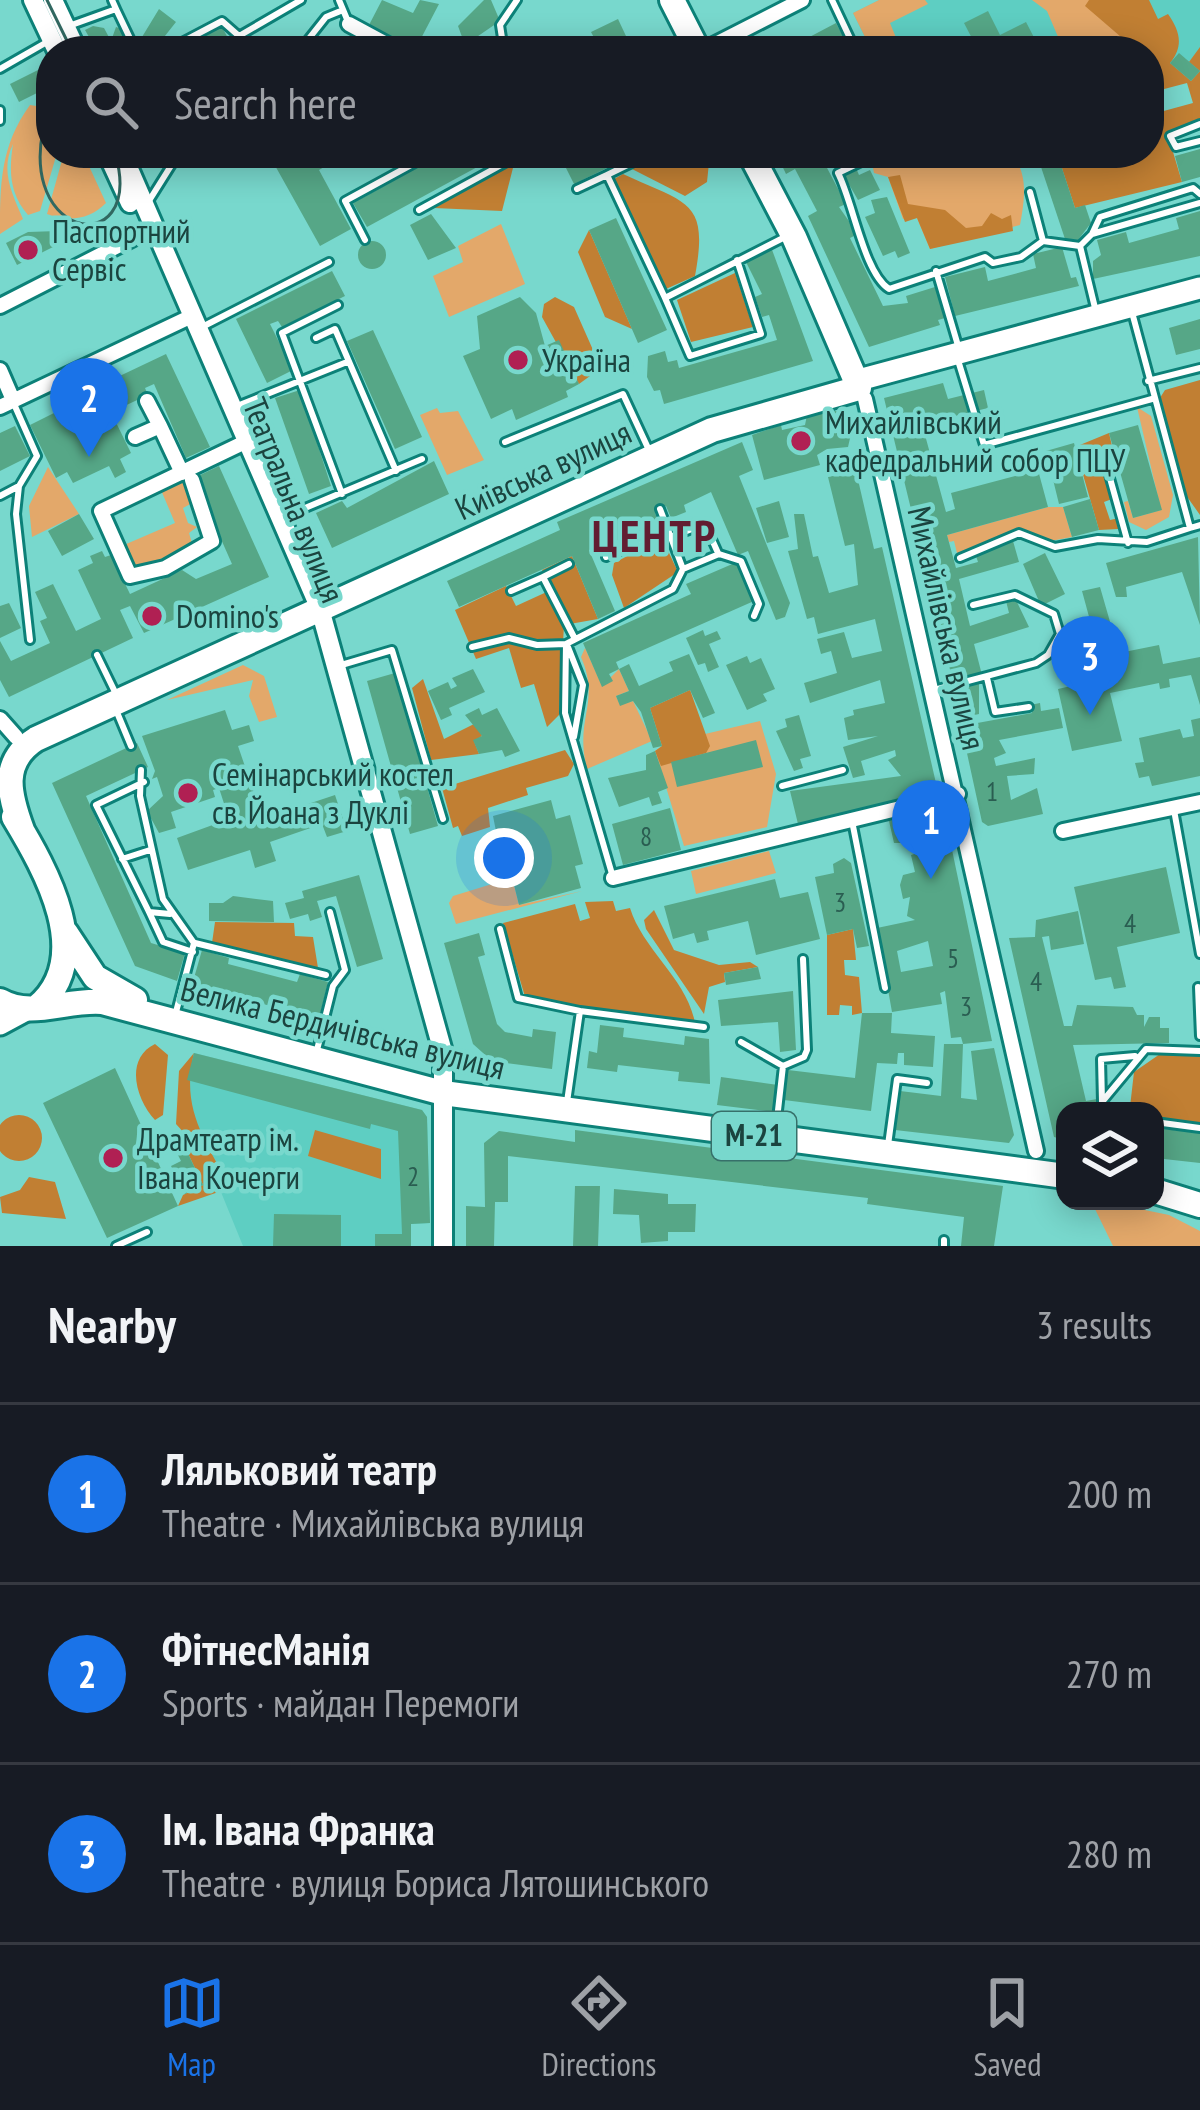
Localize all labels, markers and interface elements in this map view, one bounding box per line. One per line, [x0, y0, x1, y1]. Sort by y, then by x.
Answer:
search box [36, 36, 1164, 168]
icon: search [78, 69, 144, 135]
text: Search here [174, 73, 357, 131]
place label: Паспортний Сервіс [52, 209, 191, 290]
marker: Паспортний Сервіс [15, 237, 41, 263]
place label: Україна [542, 338, 631, 381]
marker: Україна [505, 347, 531, 373]
pin: 2 [50, 358, 128, 457]
street label: Театральна вулиця [234, 391, 355, 609]
place label: Михайлівський кафедральний собор ПЦУ [825, 400, 1125, 481]
street label: Київська вулиця [448, 410, 638, 529]
marker: Михайлівський кафедральний собор ПЦУ [788, 428, 814, 454]
street label: Михайлівська вулиця [899, 502, 996, 754]
district label: ЦЕНТР [592, 506, 718, 564]
place label: Domino's [176, 594, 279, 637]
marker: Domino's [139, 603, 165, 629]
pin: 3 [1051, 616, 1129, 715]
place label: Семінарський костел св. Йоана з Дуклі [212, 752, 454, 833]
house number: 1 [986, 774, 998, 808]
marker: Семінарський костел св. Йоана з Дуклі [175, 780, 201, 806]
pin: 1 [892, 780, 970, 879]
house number: 8 [640, 819, 652, 853]
your location [474, 828, 534, 888]
house number: 3 [834, 885, 846, 919]
house number: 4 [1124, 906, 1136, 940]
house number: 5 [947, 941, 959, 975]
house number: 4 [1030, 964, 1042, 998]
street label: Велика Бердичівська вулиця [177, 966, 510, 1089]
house number: 3 [960, 989, 972, 1023]
map controls [1056, 1102, 1164, 1210]
button: layers [1056, 1102, 1164, 1210]
road number: М-21 [712, 1112, 796, 1160]
place label: Драмтеатр ім. Івана Кочерги [137, 1117, 300, 1198]
marker: Драмтеатр ім. Івана Кочерги [100, 1145, 126, 1171]
house number: 2 [407, 1159, 419, 1193]
text: Nearby [48, 1291, 176, 1357]
text: 3 results [1036, 1299, 1152, 1350]
text: Ляльковий театр [162, 1439, 437, 1497]
text: 1 [78, 1468, 96, 1519]
text: 200 m [1066, 1468, 1152, 1519]
text: Theatre · Михайлівська вулиця [162, 1497, 584, 1548]
text: ФітнесМанія [162, 1619, 370, 1677]
text: 2 [78, 1648, 96, 1699]
text: 270 m [1066, 1648, 1152, 1699]
text: Sports · майдан Перемоги [162, 1677, 519, 1728]
text: Ім. Івана Франка [162, 1799, 435, 1857]
text: 3 [78, 1828, 96, 1879]
text: 280 m [1066, 1828, 1152, 1879]
text: Theatre · вулиця Бориса Лятошинського [162, 1857, 709, 1908]
tab: Map [159, 1970, 225, 2085]
tab: Directions [542, 1970, 656, 2085]
tab: Saved [973, 1970, 1041, 2085]

